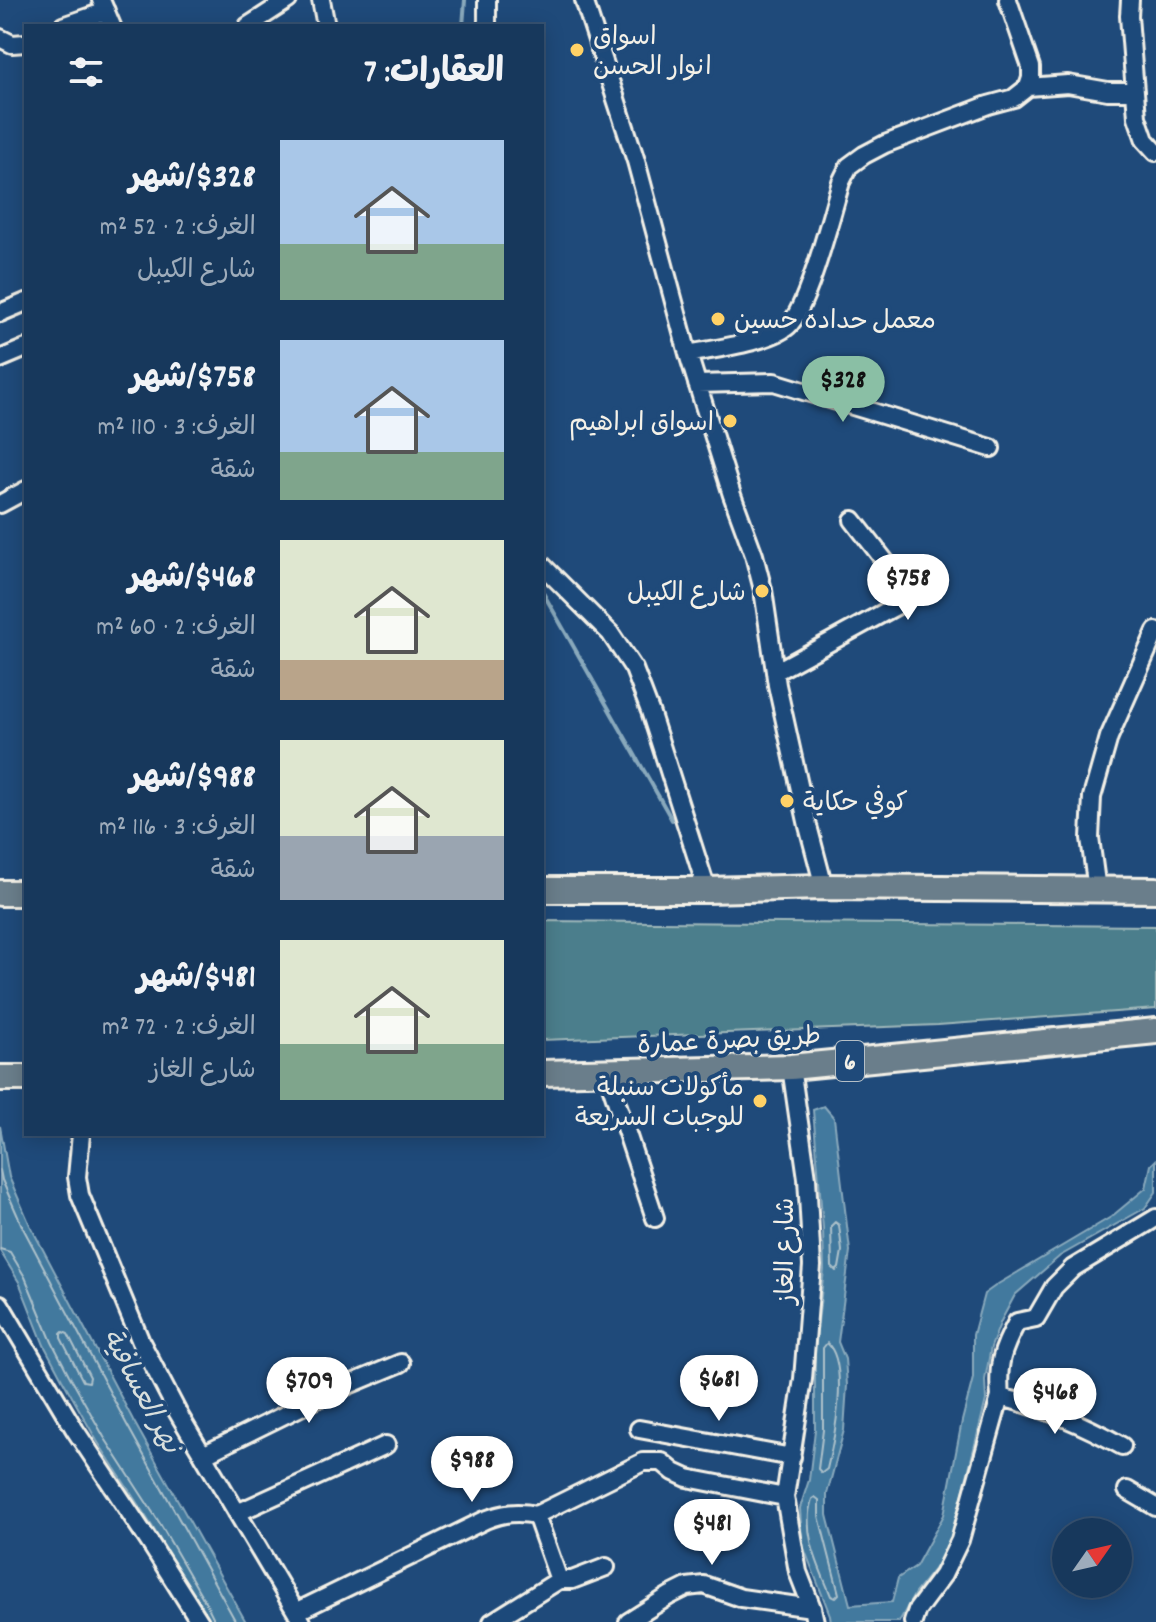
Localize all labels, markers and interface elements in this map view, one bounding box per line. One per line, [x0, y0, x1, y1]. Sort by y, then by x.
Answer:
place label: اسواق انوار الحسن [593, 20, 712, 87]
marker: اسواق انوار الحسن [568, 41, 586, 59]
icon: filters [64, 50, 108, 94]
text: العقارات: 7 [364, 50, 504, 99]
text: $328/شهر [129, 155, 256, 204]
icon: home [344, 172, 440, 268]
text: الغرف: 2 · 52 m² [100, 210, 256, 247]
text: شارع الكيبل [137, 253, 256, 290]
place label: معمل حداده حسين [734, 304, 936, 341]
marker: معمل حداده حسين [709, 310, 727, 328]
text: $758/شهر [130, 355, 256, 404]
pin: $328 [796, 356, 890, 424]
text: $328 [820, 363, 866, 400]
icon: home [344, 372, 440, 468]
place label: اسواق ابراهيم [569, 406, 714, 443]
text: الغرف: 3 · 110 m² [97, 410, 256, 447]
marker: اسواق ابراهيم [721, 412, 739, 430]
text: شقة [211, 453, 256, 490]
pin: $758 [861, 554, 955, 622]
text: $468/شهر [128, 555, 256, 604]
text: $758 [885, 561, 931, 598]
icon: home [344, 572, 440, 668]
place label: شارع الكيبل [627, 576, 746, 613]
marker: شارع الكيبل [753, 582, 771, 600]
text: الغرف: 2 · 60 m² [96, 610, 256, 647]
text: شقة [211, 653, 256, 690]
text: $988/شهر [130, 755, 256, 804]
icon: home [344, 772, 440, 868]
place label: كوفي حكاية [803, 785, 908, 823]
marker: كوفي حكاية [778, 792, 796, 810]
text: الغرف: 3 · 116 m² [99, 810, 256, 847]
text: شقة [211, 853, 256, 890]
text: $481/شهر [137, 955, 256, 1004]
icon: home [344, 972, 440, 1068]
text: الغرف: 2 · 72 m² [102, 1010, 256, 1047]
street label: طريق بصرة عمارة [636, 1019, 822, 1066]
road number: 6 [836, 1041, 864, 1081]
text: شارع الغاز [149, 1053, 256, 1090]
place label: مأكولات سنبلة للوجبات السريعة [575, 1071, 744, 1138]
marker: مأكولات سنبلة للوجبات السريعة [751, 1092, 769, 1110]
street label: شارع الغاز [769, 1198, 806, 1306]
water label: نهر العسافية [89, 1323, 190, 1465]
pin: $681 [672, 1355, 766, 1423]
pin: $709 [262, 1357, 356, 1425]
text: $681 [698, 1362, 740, 1399]
text: $709 [284, 1364, 334, 1401]
pin: $468 [1008, 1368, 1102, 1436]
text: $468 [1031, 1375, 1079, 1412]
pin: $988 [425, 1436, 519, 1504]
text: $988 [449, 1443, 495, 1480]
pin: $481 [665, 1499, 759, 1567]
text: $481 [692, 1506, 732, 1543]
north arrow [1052, 1518, 1132, 1598]
map controls [1052, 1518, 1132, 1598]

